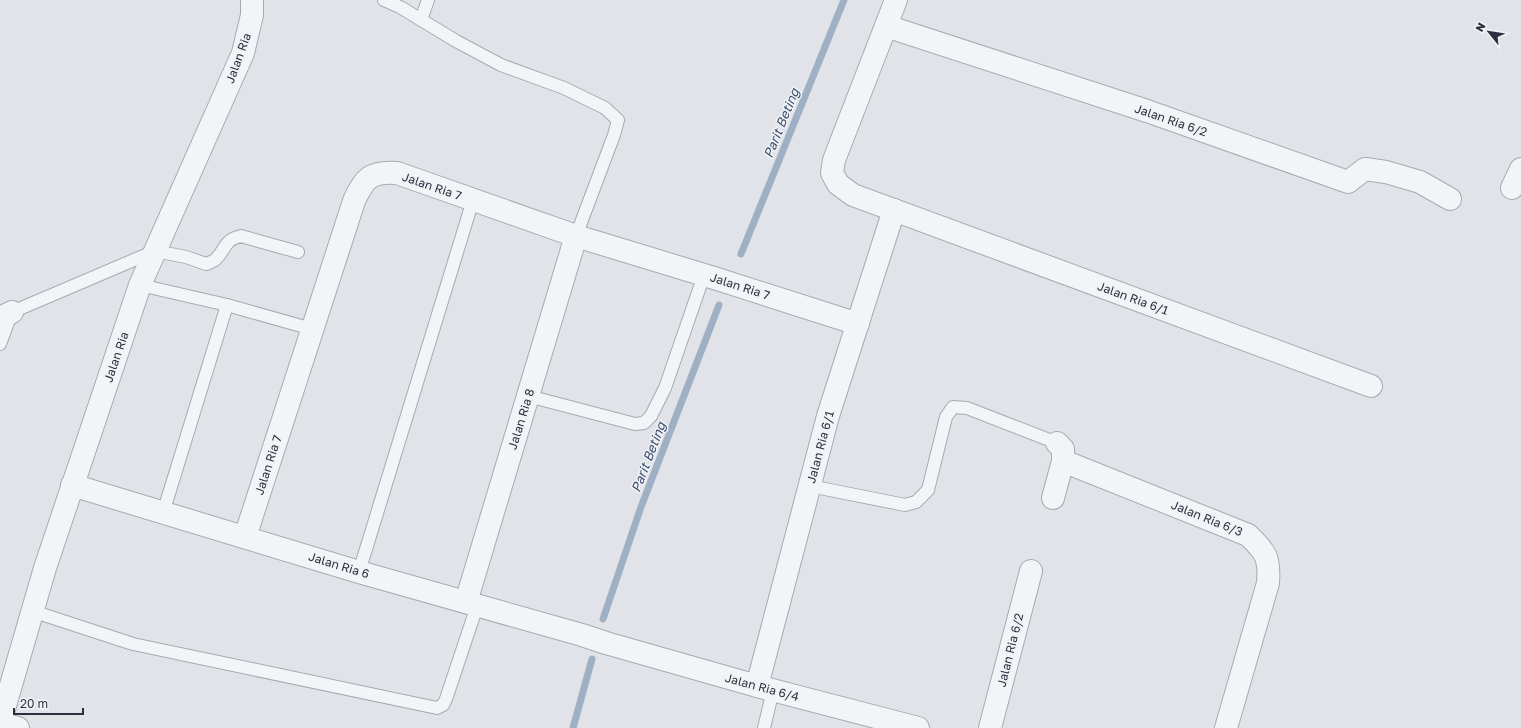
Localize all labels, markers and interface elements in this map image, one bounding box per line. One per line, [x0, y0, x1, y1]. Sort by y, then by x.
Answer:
north arrow [1469, 12, 1509, 52]
text: N [1472, 20, 1488, 34]
street label: Jalan Ria [222, 31, 254, 85]
water label: Parit Beting [760, 85, 803, 160]
street label: Jalan Ria 6/2 [1133, 101, 1209, 139]
street label: Jalan Ria 7 [400, 169, 464, 203]
street label: Jalan Ria 7 [708, 269, 772, 303]
street label: Jalan Ria 6/1 [1095, 278, 1171, 318]
street label: Jalan Ria [100, 330, 132, 384]
street label: Jalan Ria 8 [505, 387, 537, 451]
street label: Jalan Ria 6/1 [803, 409, 837, 485]
water label: Parit Beting [627, 419, 669, 494]
street label: Jalan Ria 7 [251, 433, 285, 497]
street label: Jalan Ria 6/3 [1169, 497, 1245, 539]
street label: Jalan Ria 6 [307, 549, 371, 581]
street label: Jalan Ria 6/2 [994, 611, 1026, 688]
street label: Jalan Ria 6/4 [723, 670, 801, 704]
scale bar [14, 690, 83, 716]
text: 20 m [20, 696, 48, 711]

